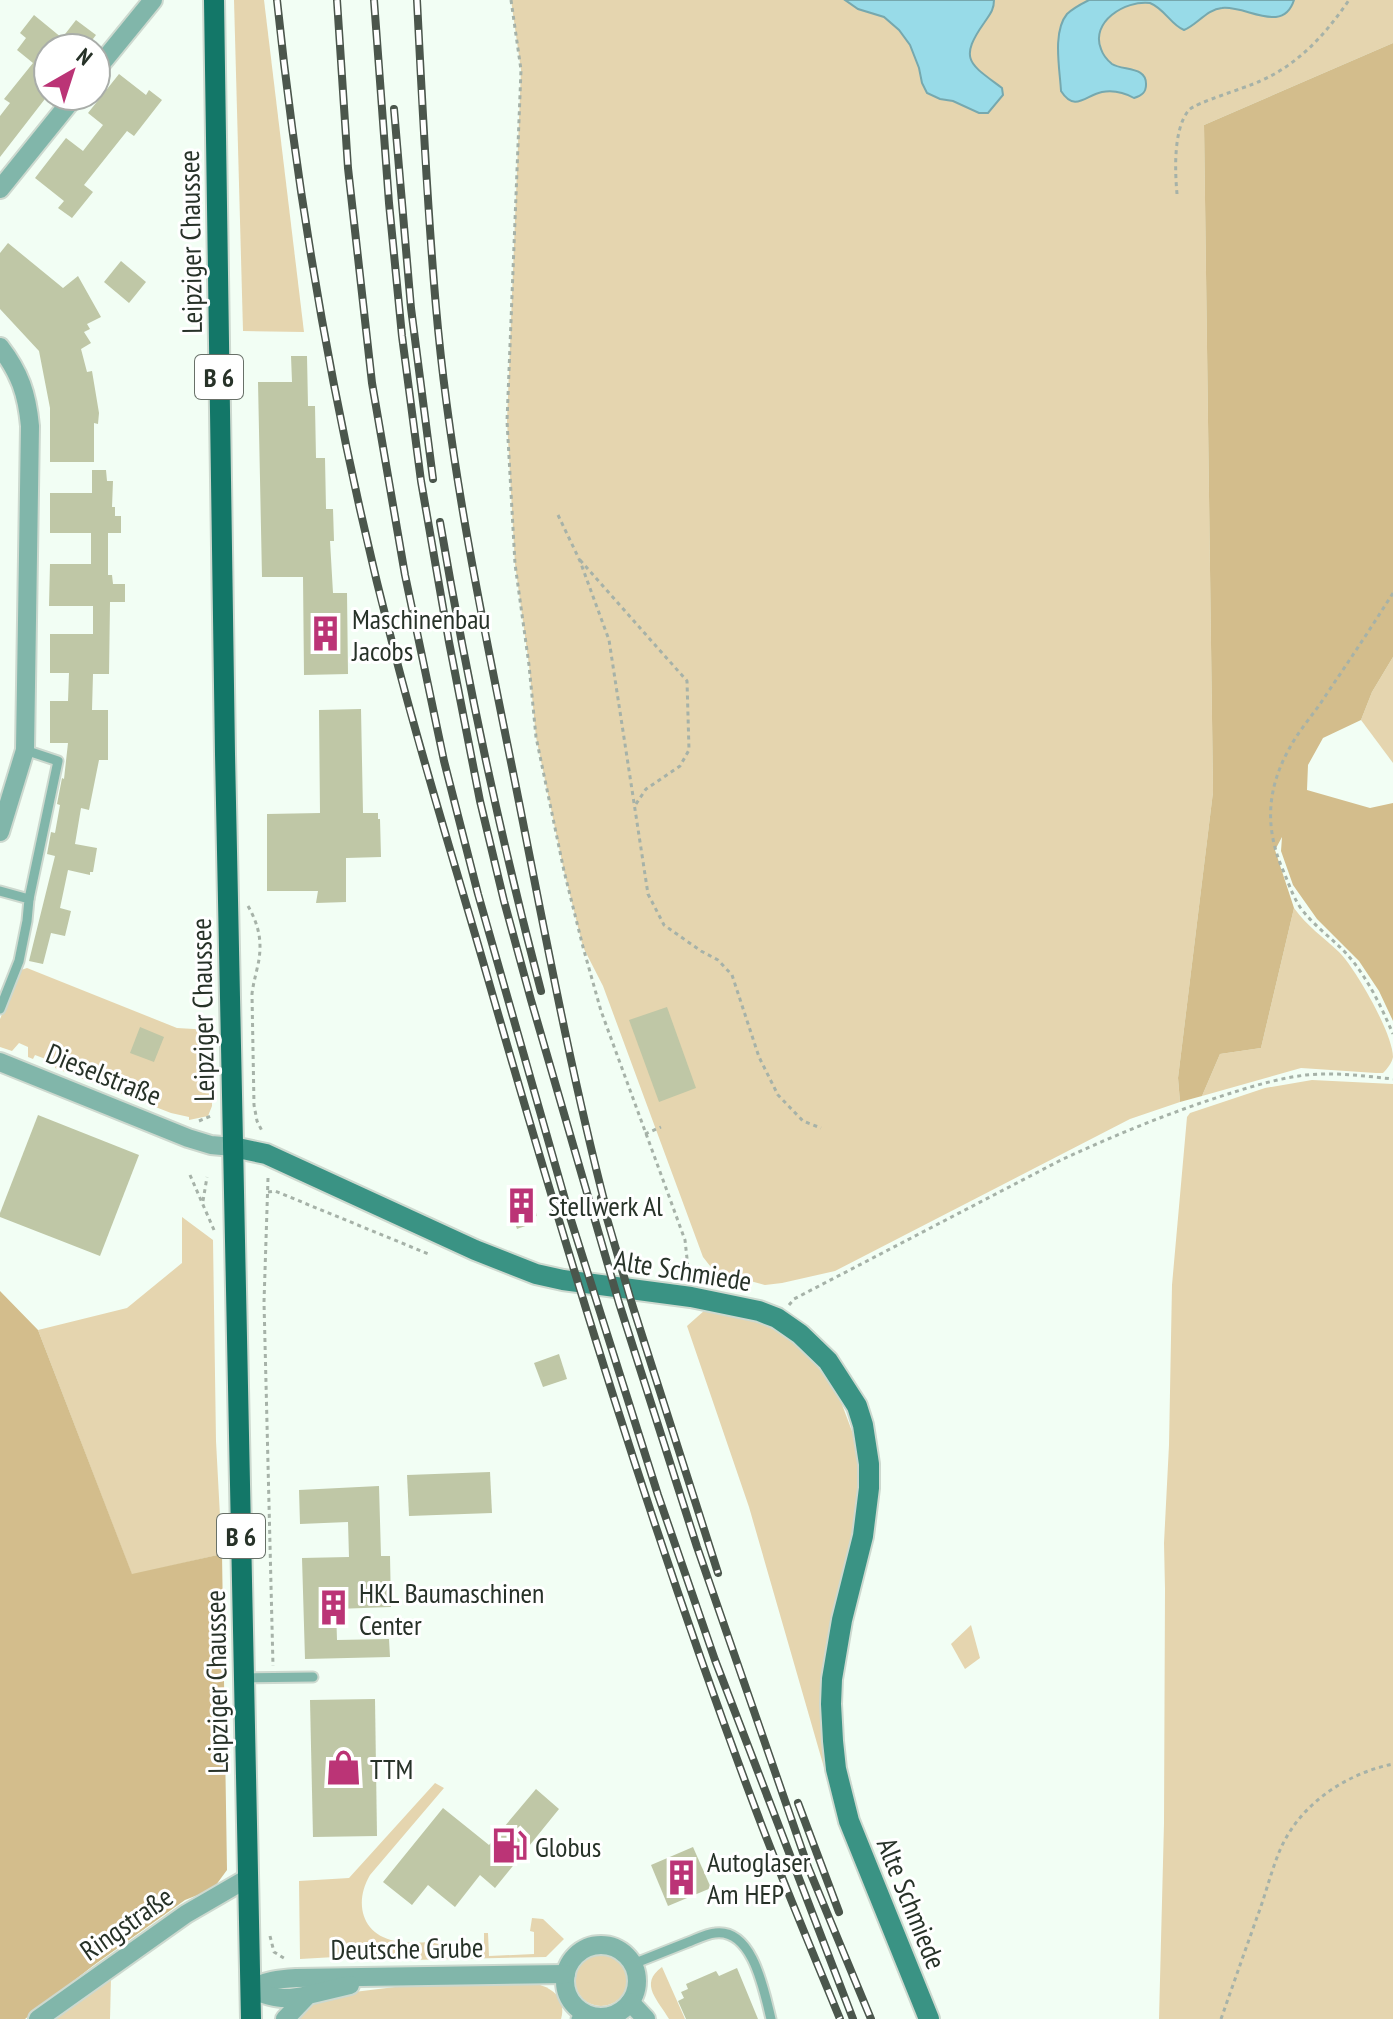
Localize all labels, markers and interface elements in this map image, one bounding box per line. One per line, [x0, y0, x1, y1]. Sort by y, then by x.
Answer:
north arrow [32, 32, 112, 112]
text: N [71, 42, 98, 71]
street label: Leipziger Chaussee [170, 150, 210, 334]
road number: B 6 [195, 355, 243, 399]
place label: Maschinenbau Jacobs [351, 600, 491, 669]
building icon: Maschinenbau Jacobs [307, 615, 345, 653]
street label: Leipziger Chaussee [182, 918, 222, 1102]
street label: Dieselstraße [41, 1034, 167, 1114]
building icon: Stellwerk Al [503, 1186, 541, 1224]
place label: Stellwerk Al [548, 1187, 663, 1224]
street label: Alte Schmiede [612, 1241, 754, 1299]
road number: B 6 [217, 1514, 265, 1558]
place label: HKL Baumaschinen Center [359, 1574, 544, 1643]
building icon: HKL Baumaschinen Center [314, 1589, 352, 1627]
street label: Leipziger Chaussee [196, 1590, 236, 1774]
shop icon: TTM [325, 1749, 363, 1787]
place label: TTM [370, 1750, 413, 1787]
fuel station icon: Globus [490, 1827, 528, 1865]
place label: Globus [535, 1828, 601, 1865]
street label: Alte Schmiede [869, 1832, 955, 1974]
place label: Autoglaser Am HEP [707, 1843, 811, 1912]
building icon: Autoglaser Am HEP [662, 1858, 700, 1896]
street label: Ringstraße [72, 1878, 180, 1968]
street label: Deutsche Grube [330, 1928, 484, 1968]

